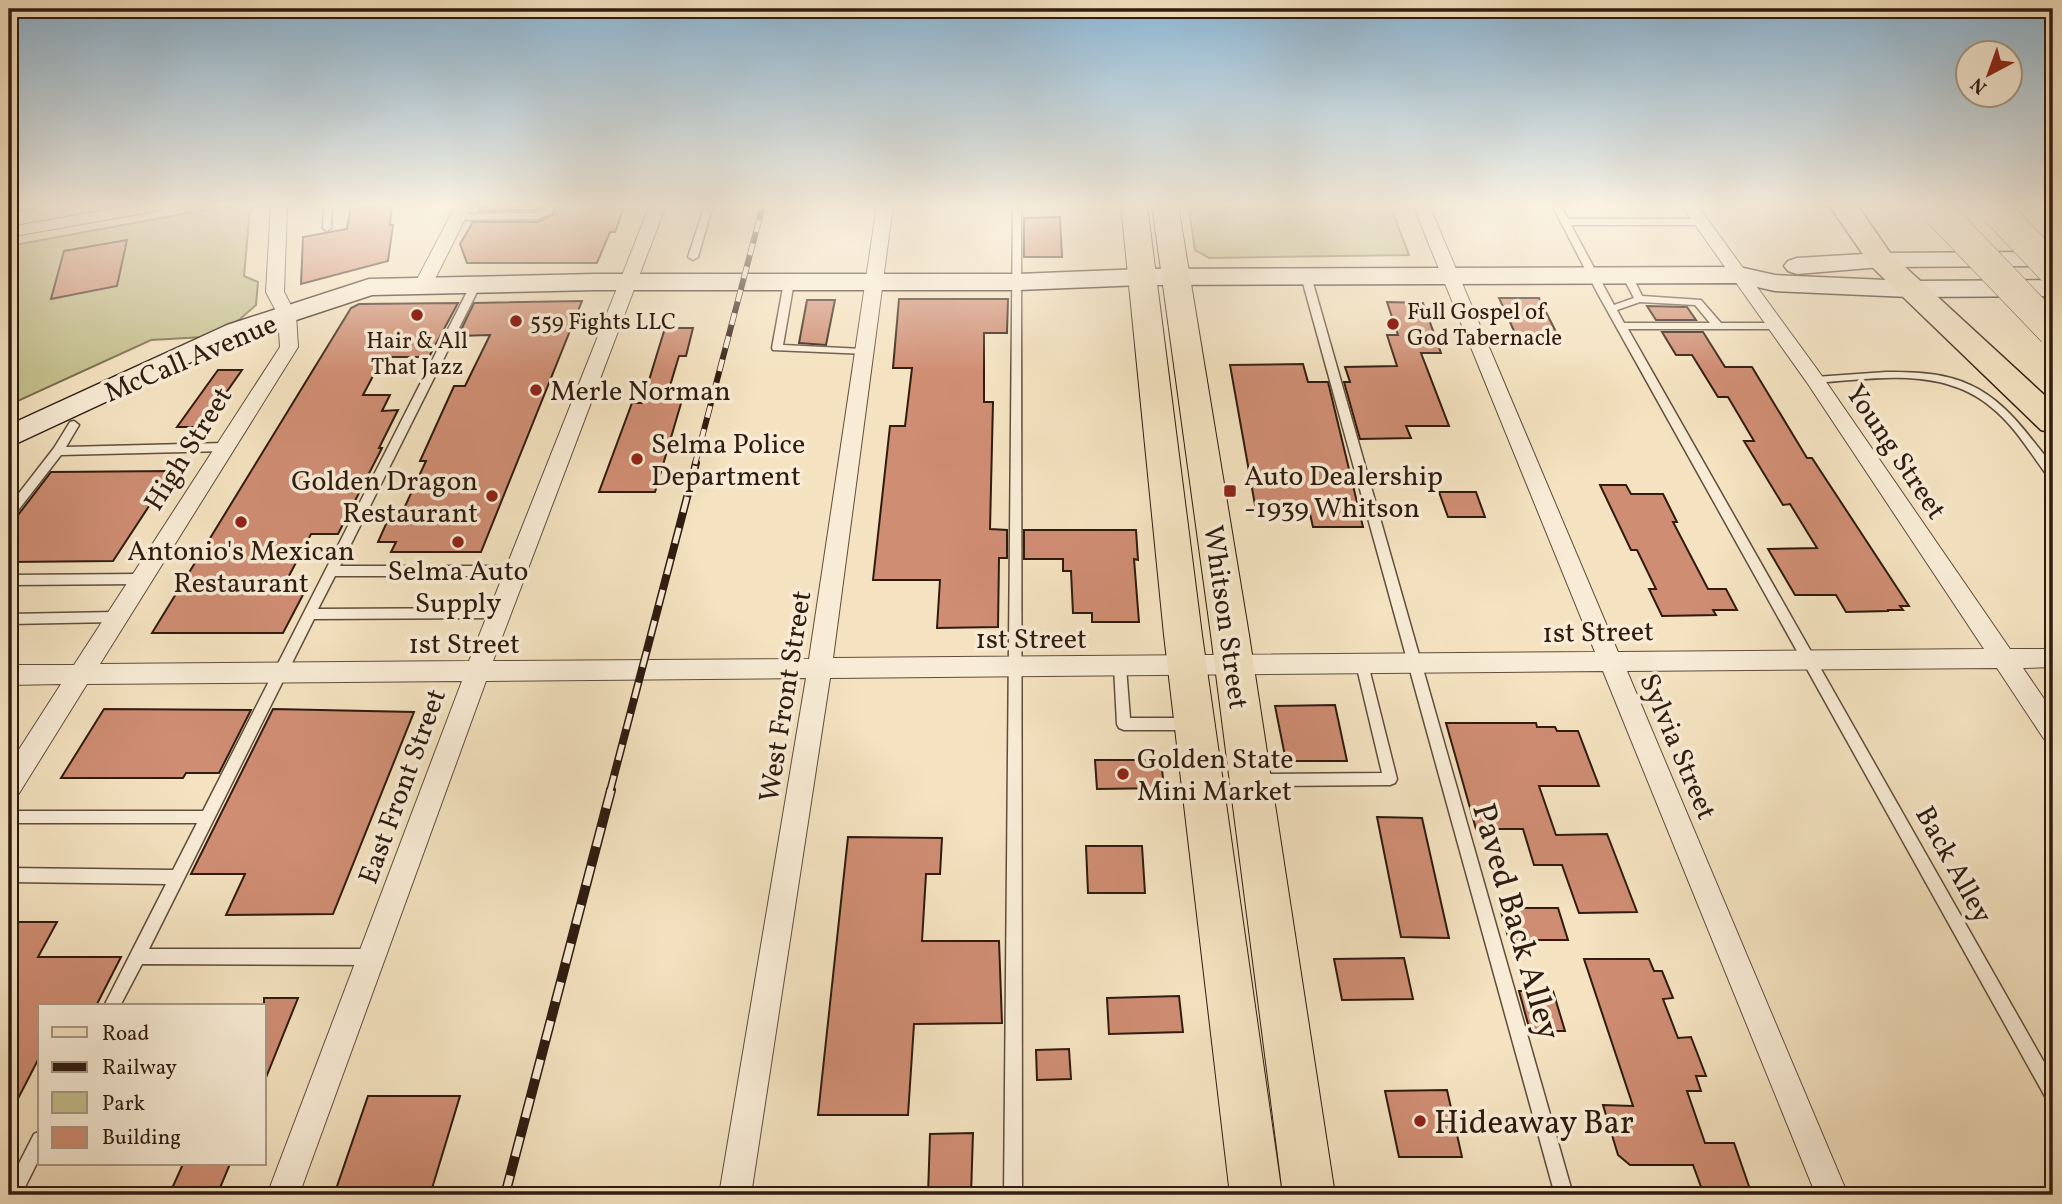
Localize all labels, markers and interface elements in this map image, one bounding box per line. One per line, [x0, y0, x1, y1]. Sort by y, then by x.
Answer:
north arrow [1954, 38, 2024, 108]
text: N [1965, 71, 1993, 100]
place label: Full Gospel of God Tabernacle [1407, 297, 1562, 355]
street label: McCall Avenue [99, 305, 283, 413]
marker: Hair & All That Jazz [409, 307, 425, 323]
place label: 559 Fights LLC [530, 307, 676, 339]
marker: 559 Fights LLC [508, 313, 524, 329]
marker: Full Gospel of God Tabernacle [1385, 316, 1401, 332]
place label: Hair & All That Jazz [366, 326, 468, 384]
place label: Merle Norman [550, 373, 731, 412]
street label: Young Street [1835, 377, 1955, 528]
street label: High Street [136, 380, 243, 519]
marker: Merle Norman [528, 382, 544, 398]
place label: Selma Police Department [651, 426, 805, 497]
marker: Selma Police Department [629, 451, 645, 467]
place label: Auto Dealership -1939 Whitson [1244, 458, 1443, 529]
place label: Golden Dragon Restaurant [291, 463, 478, 534]
marker: Auto Dealership -1939 Whitson [1222, 483, 1238, 499]
marker: Golden Dragon Restaurant [484, 488, 500, 504]
marker: Antonio's Mexican Restaurant [233, 514, 249, 530]
street label: Whitson Street [1192, 523, 1257, 712]
place label: Antonio's Mexican Restaurant [127, 533, 355, 604]
marker: Selma Auto Supply [450, 534, 466, 550]
place label: Selma Auto Supply [388, 553, 528, 624]
street label: West Front Street [751, 588, 822, 805]
street label: 1st Street [1542, 613, 1654, 654]
street label: 1st Street [975, 621, 1087, 660]
street label: 1st Street [408, 626, 520, 665]
street label: Sylvia Street [1628, 668, 1725, 826]
street label: East Front Street [350, 684, 457, 890]
place label: Golden State Mini Market [1137, 741, 1293, 812]
marker: Golden State Mini Market [1115, 766, 1131, 782]
street label: Paved Back Alley [1458, 798, 1570, 1046]
street label: Back Alley [1905, 799, 2001, 931]
legend [38, 1004, 266, 1166]
text: Road [102, 1020, 149, 1049]
text: Railway [102, 1054, 178, 1083]
text: Park [102, 1090, 145, 1119]
place label: Hideaway Bar [1434, 1102, 1634, 1148]
marker: Hideaway Bar [1412, 1113, 1428, 1129]
text: Building [102, 1124, 181, 1153]

